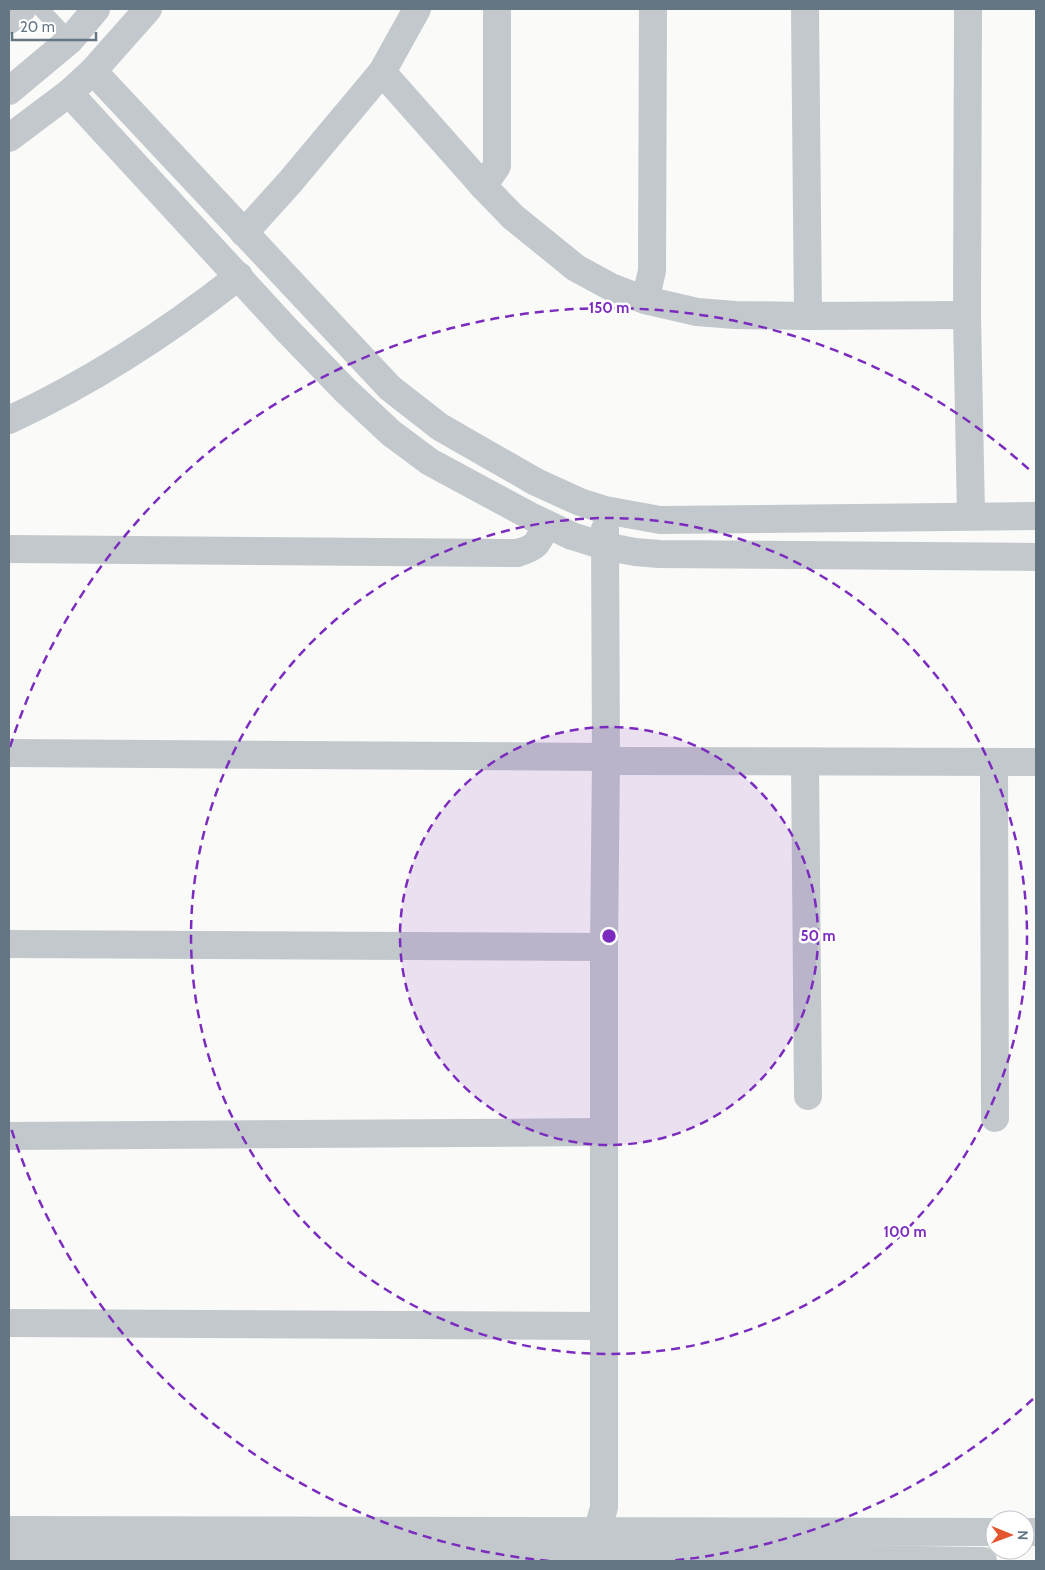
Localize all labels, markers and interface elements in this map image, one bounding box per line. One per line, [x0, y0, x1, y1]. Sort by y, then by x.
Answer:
scale bar [12, 10, 96, 42]
text: 20 m [20, 18, 55, 36]
text: 150 m [589, 299, 629, 317]
centre of rings [600, 927, 618, 945]
text: 50 m [800, 927, 836, 945]
text: 100 m [883, 1223, 927, 1241]
north arrow [985, 1510, 1035, 1560]
text: N [1014, 1530, 1032, 1540]

